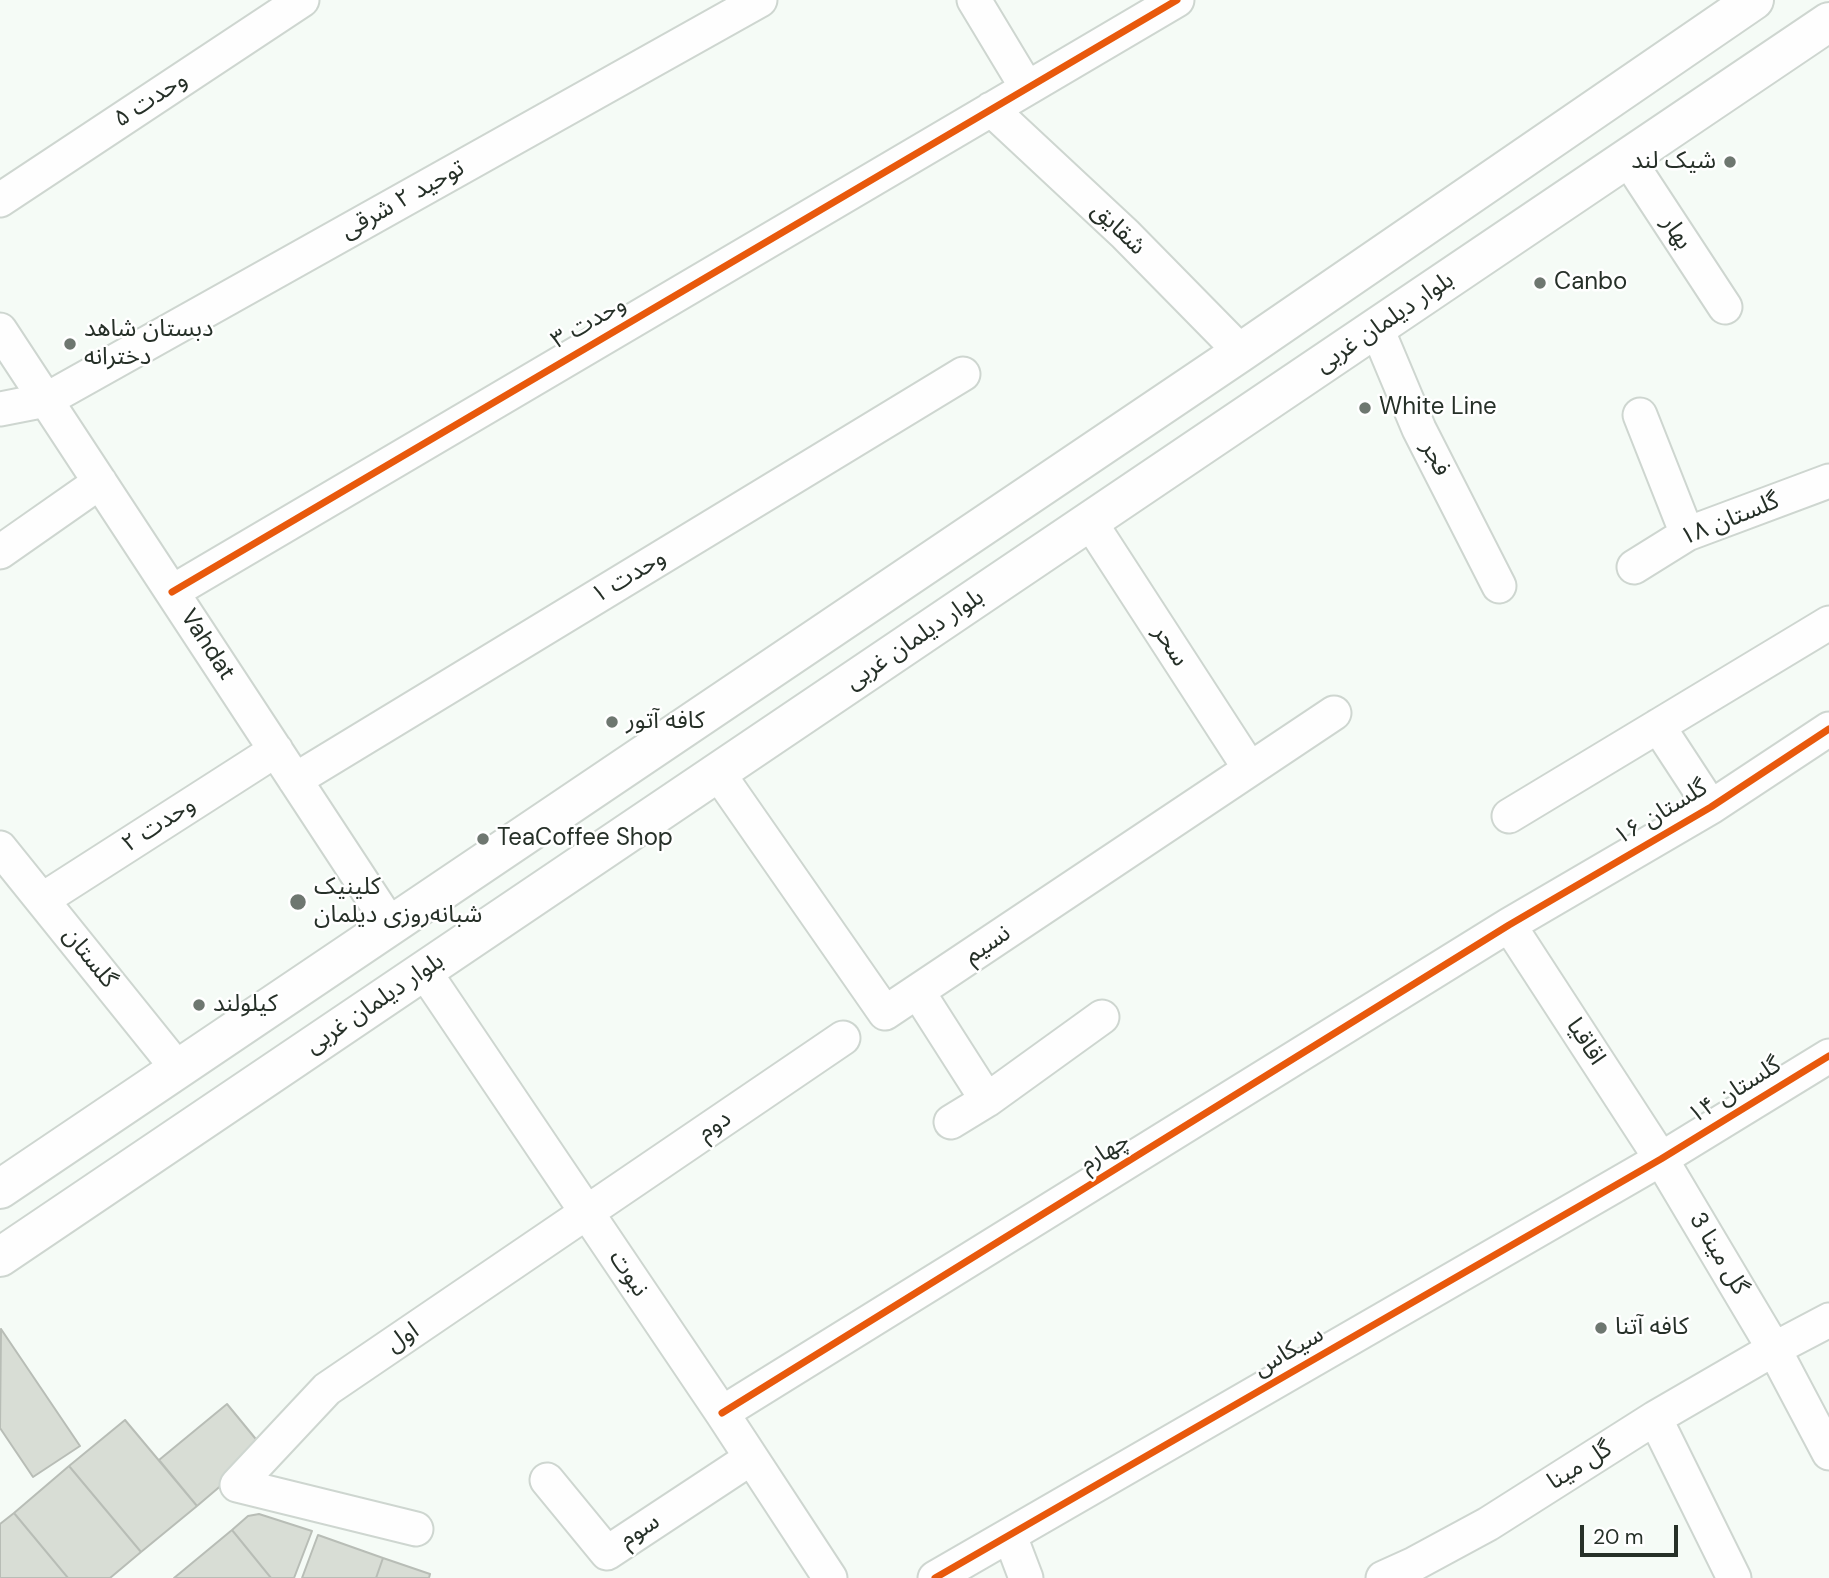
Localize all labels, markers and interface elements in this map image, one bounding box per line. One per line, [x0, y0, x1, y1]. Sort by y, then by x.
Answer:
street label: وحدت ۵ [109, 66, 193, 134]
place label: شیک لند [1631, 148, 1716, 176]
street label: توحید ۲ شرقی [336, 154, 470, 246]
marker: شیک لند [1722, 154, 1738, 170]
street label: شقایق [1085, 196, 1151, 262]
street label: بهار [1655, 211, 1697, 255]
street label: بلوار دیلمان غربی [1310, 266, 1460, 380]
place label: Canbo [1554, 269, 1627, 297]
marker: Canbo [1532, 275, 1548, 291]
street label: وحدت ۳ [546, 290, 632, 356]
place label: دبستان شاهد دخترانه [84, 316, 213, 372]
marker: دبستان شاهد دخترانه [62, 336, 78, 352]
place label: White Line [1379, 394, 1497, 422]
marker: White Line [1357, 400, 1373, 416]
street label: فجر [1414, 437, 1456, 481]
street label: گلستان ۱۸ [1677, 487, 1783, 553]
street label: وحدت ۱ [587, 544, 671, 610]
street label: بلوار دیلمان غربی [840, 583, 990, 697]
street label: Vahdat [173, 604, 241, 686]
street label: سحر [1146, 620, 1194, 672]
place label: کافه آتور [626, 708, 705, 736]
marker: کافه آتور [604, 714, 620, 730]
street label: گلستان ۱۶ [1609, 774, 1713, 852]
street label: وحدت ۲ [117, 791, 201, 859]
place label: TeaCoffee Shop [497, 825, 673, 853]
marker: TeaCoffee Shop [475, 831, 491, 847]
place label: کلینیک شبانه‌روزی دیلمان [314, 874, 482, 930]
marker: کلینیک شبانه‌روزی دیلمان [288, 892, 308, 912]
street label: نسیم [960, 919, 1016, 971]
street label: گلستان [56, 922, 122, 994]
street label: بلوار دیلمان غربی [300, 947, 450, 1061]
place label: کیلولند [213, 991, 278, 1019]
marker: کیلولند [191, 997, 207, 1013]
street label: اقاقیا [1559, 1013, 1611, 1071]
street label: گلستان ۱۴ [1683, 1051, 1787, 1131]
street label: دوم [693, 1105, 737, 1147]
street label: چهارم [1075, 1127, 1135, 1179]
street label: گل مینا 3 [1682, 1208, 1754, 1300]
street label: نبوت [602, 1245, 654, 1303]
place label: کافه آتنا [1615, 1314, 1689, 1342]
street label: اول [381, 1317, 425, 1359]
marker: کافه آتنا [1593, 1320, 1609, 1336]
street label: سیکاس [1249, 1321, 1329, 1383]
street label: گل مینا [1542, 1435, 1618, 1497]
street label: سوم [615, 1508, 665, 1554]
scale bar [1584, 1512, 1682, 1556]
text: 20 m [1593, 1523, 1644, 1551]

